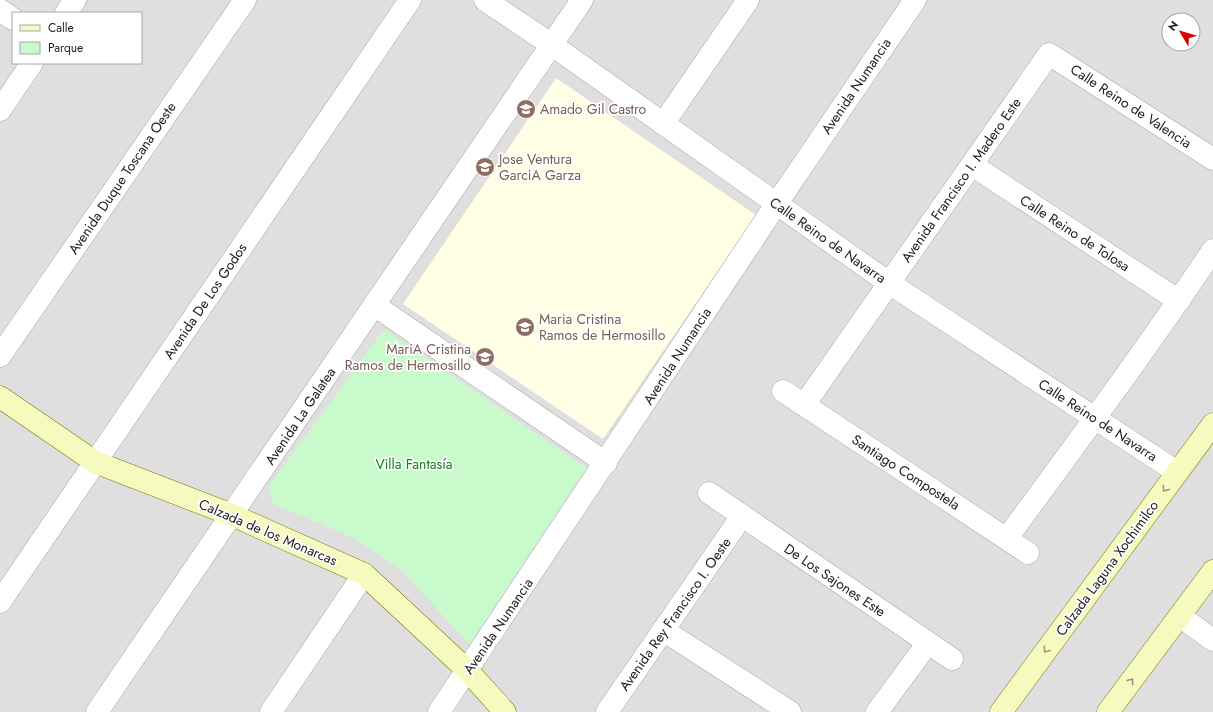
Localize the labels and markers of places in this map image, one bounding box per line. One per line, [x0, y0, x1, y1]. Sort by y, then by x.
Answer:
school or university icon: Amado Gil Castro [515, 98, 537, 120]
place label: Amado Gil Castro [540, 99, 647, 119]
place label: Jose Ventura GarciA Garza [497, 149, 581, 185]
school or university icon: Jose Ventura GarciA Garza [474, 156, 496, 178]
place label: Maria Cristina Ramos de Hermosillo [539, 309, 666, 345]
school or university icon: Maria Cristina Ramos de Hermosillo [514, 316, 536, 338]
place label: MariA Cristina Ramos de Hermosillo [345, 339, 471, 375]
school or university icon: MariA Cristina Ramos de Hermosillo [474, 346, 496, 368]

